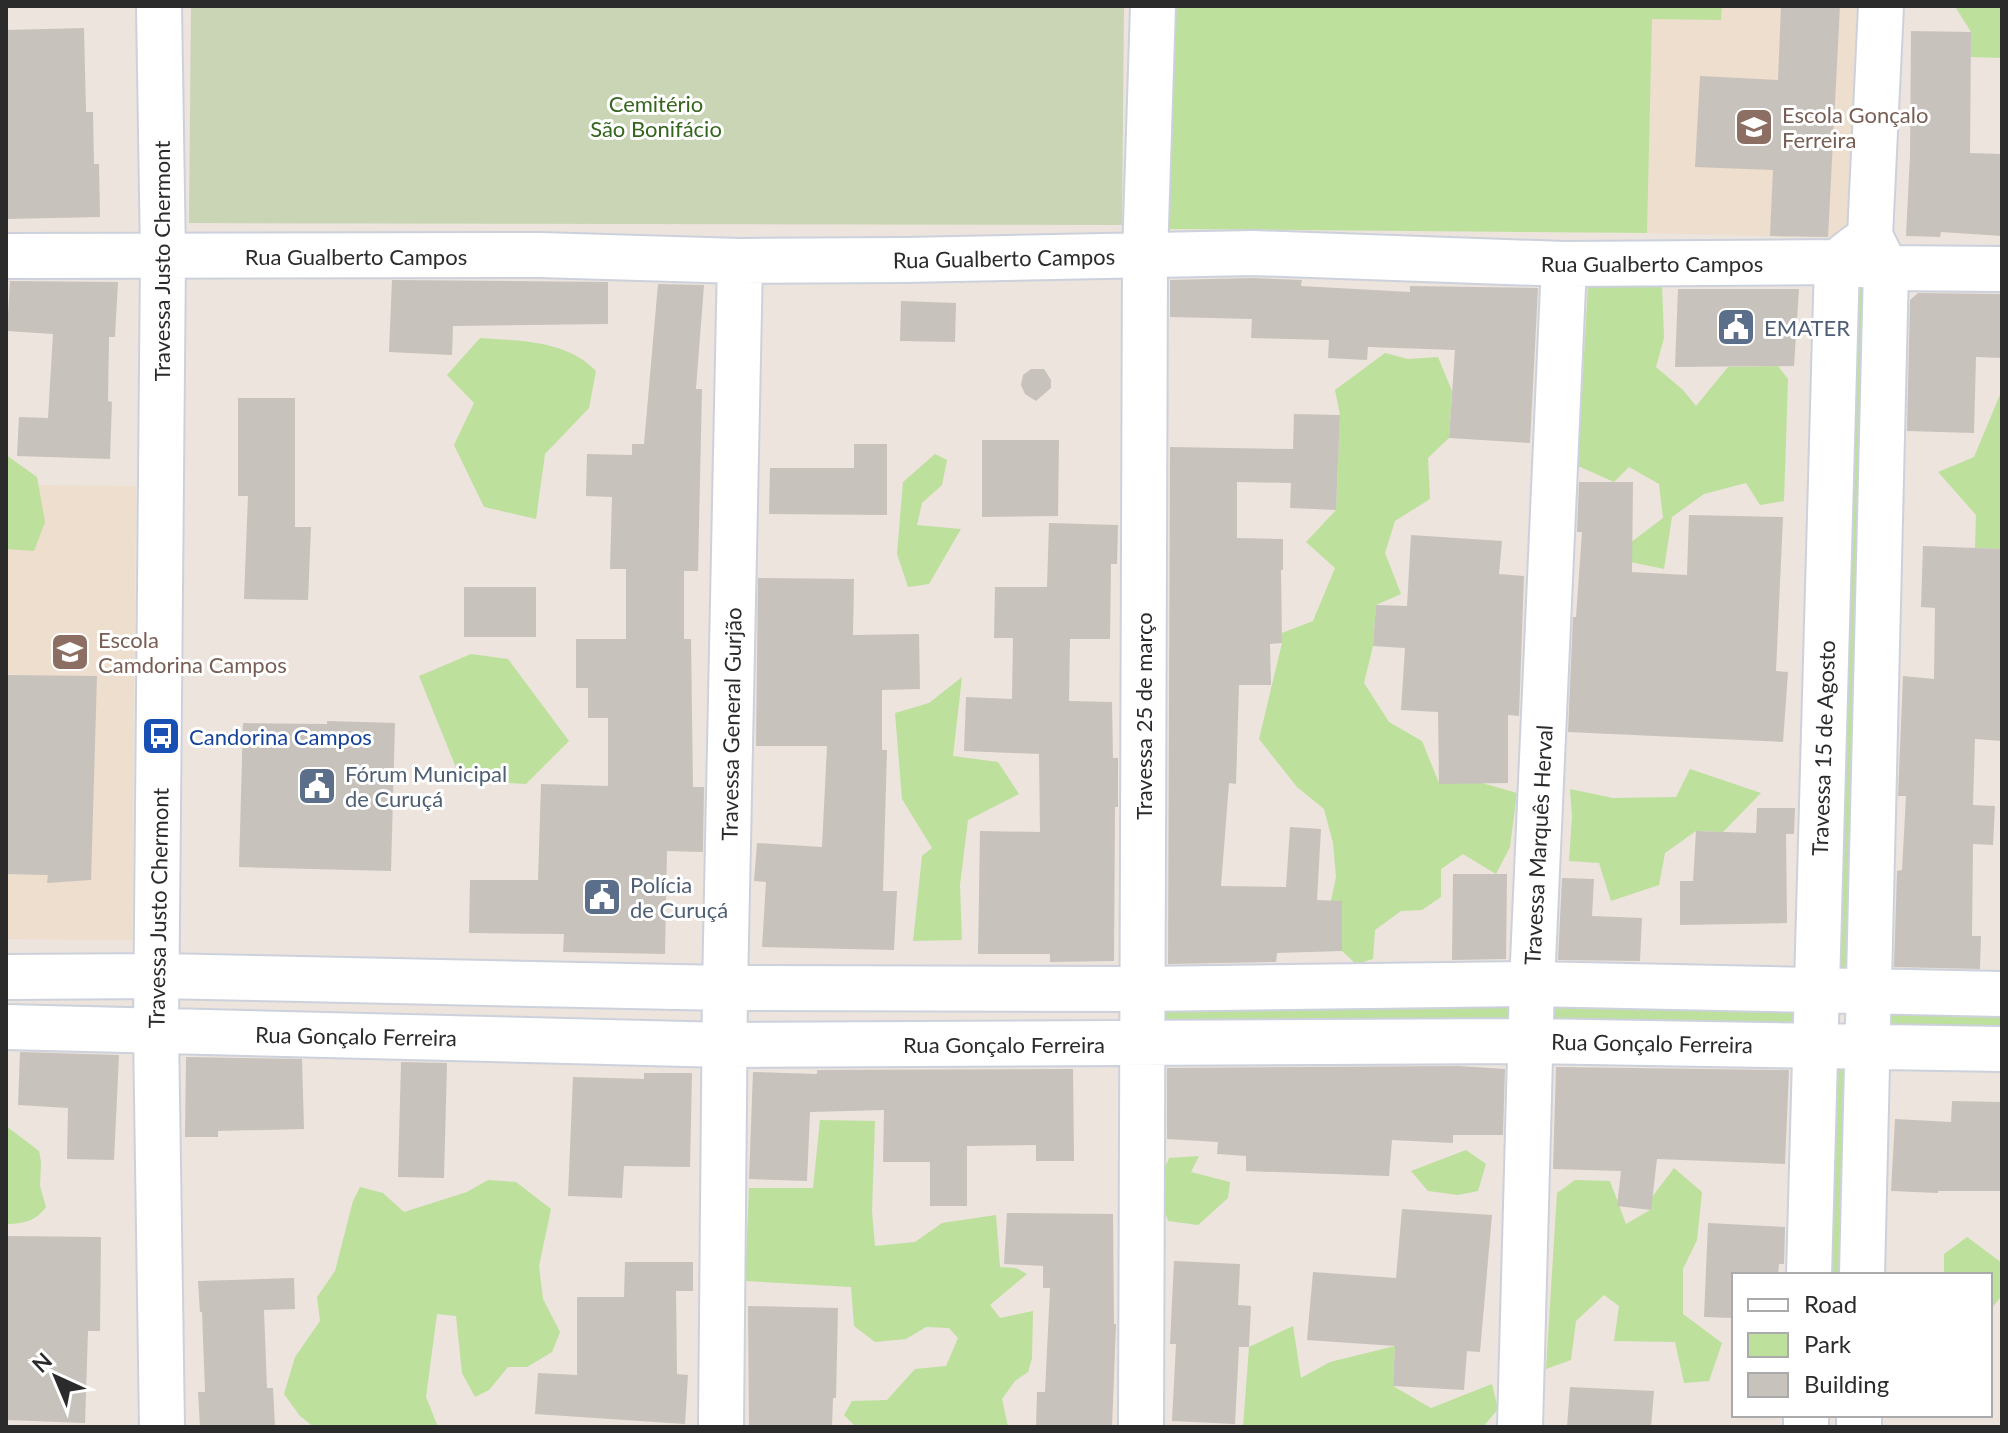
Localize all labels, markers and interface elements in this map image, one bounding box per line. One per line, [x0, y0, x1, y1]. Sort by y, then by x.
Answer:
park label: Cemitério São Bonifácio [590, 90, 722, 142]
place label: Escola Gonçalo Ferreira [1782, 101, 1928, 153]
school or university icon: Escola Gonçalo Ferreira [1733, 106, 1775, 148]
street label: Travessa Justo Chermont [148, 141, 175, 381]
street label: Rua Gualberto Campos [245, 243, 467, 270]
street label: Rua Gualberto Campos [893, 243, 1115, 273]
street label: Rua Gualberto Campos [1541, 250, 1763, 277]
public building icon: EMATER [1715, 306, 1757, 348]
place label: EMATER [1764, 314, 1850, 341]
street label: Travessa General Gurjão [715, 607, 747, 841]
street label: Travessa 25 de março [1130, 612, 1157, 820]
place label: Escola Camdorina Campos [98, 626, 287, 678]
school or university icon: Escola Camdorina Campos [49, 631, 91, 673]
street label: Travessa 15 de Agosto [1806, 640, 1840, 856]
bus stop icon: Candorina Campos [140, 715, 182, 757]
place label: Candorina Campos [189, 723, 372, 750]
street label: Travessa Marquês Herval [1518, 724, 1558, 966]
place label: Fórum Municipal de Curuçá [345, 760, 507, 812]
public building icon: Fórum Municipal de Curuçá [296, 765, 338, 807]
street label: Travessa Justo Chermont [142, 787, 174, 1029]
place label: Polícia de Curuçá [630, 871, 728, 923]
public building icon: Polícia de Curuçá [581, 876, 623, 918]
street label: Rua Gonçalo Ferreira [255, 1021, 457, 1051]
street label: Rua Gonçalo Ferreira [1551, 1028, 1753, 1058]
street label: Rua Gonçalo Ferreira [903, 1031, 1105, 1058]
legend [1732, 1273, 1992, 1417]
text: Road [1804, 1289, 1857, 1318]
text: Park [1804, 1329, 1852, 1358]
north arrow [16, 1337, 96, 1417]
text: N [26, 1347, 57, 1378]
text: Building [1804, 1369, 1889, 1398]

